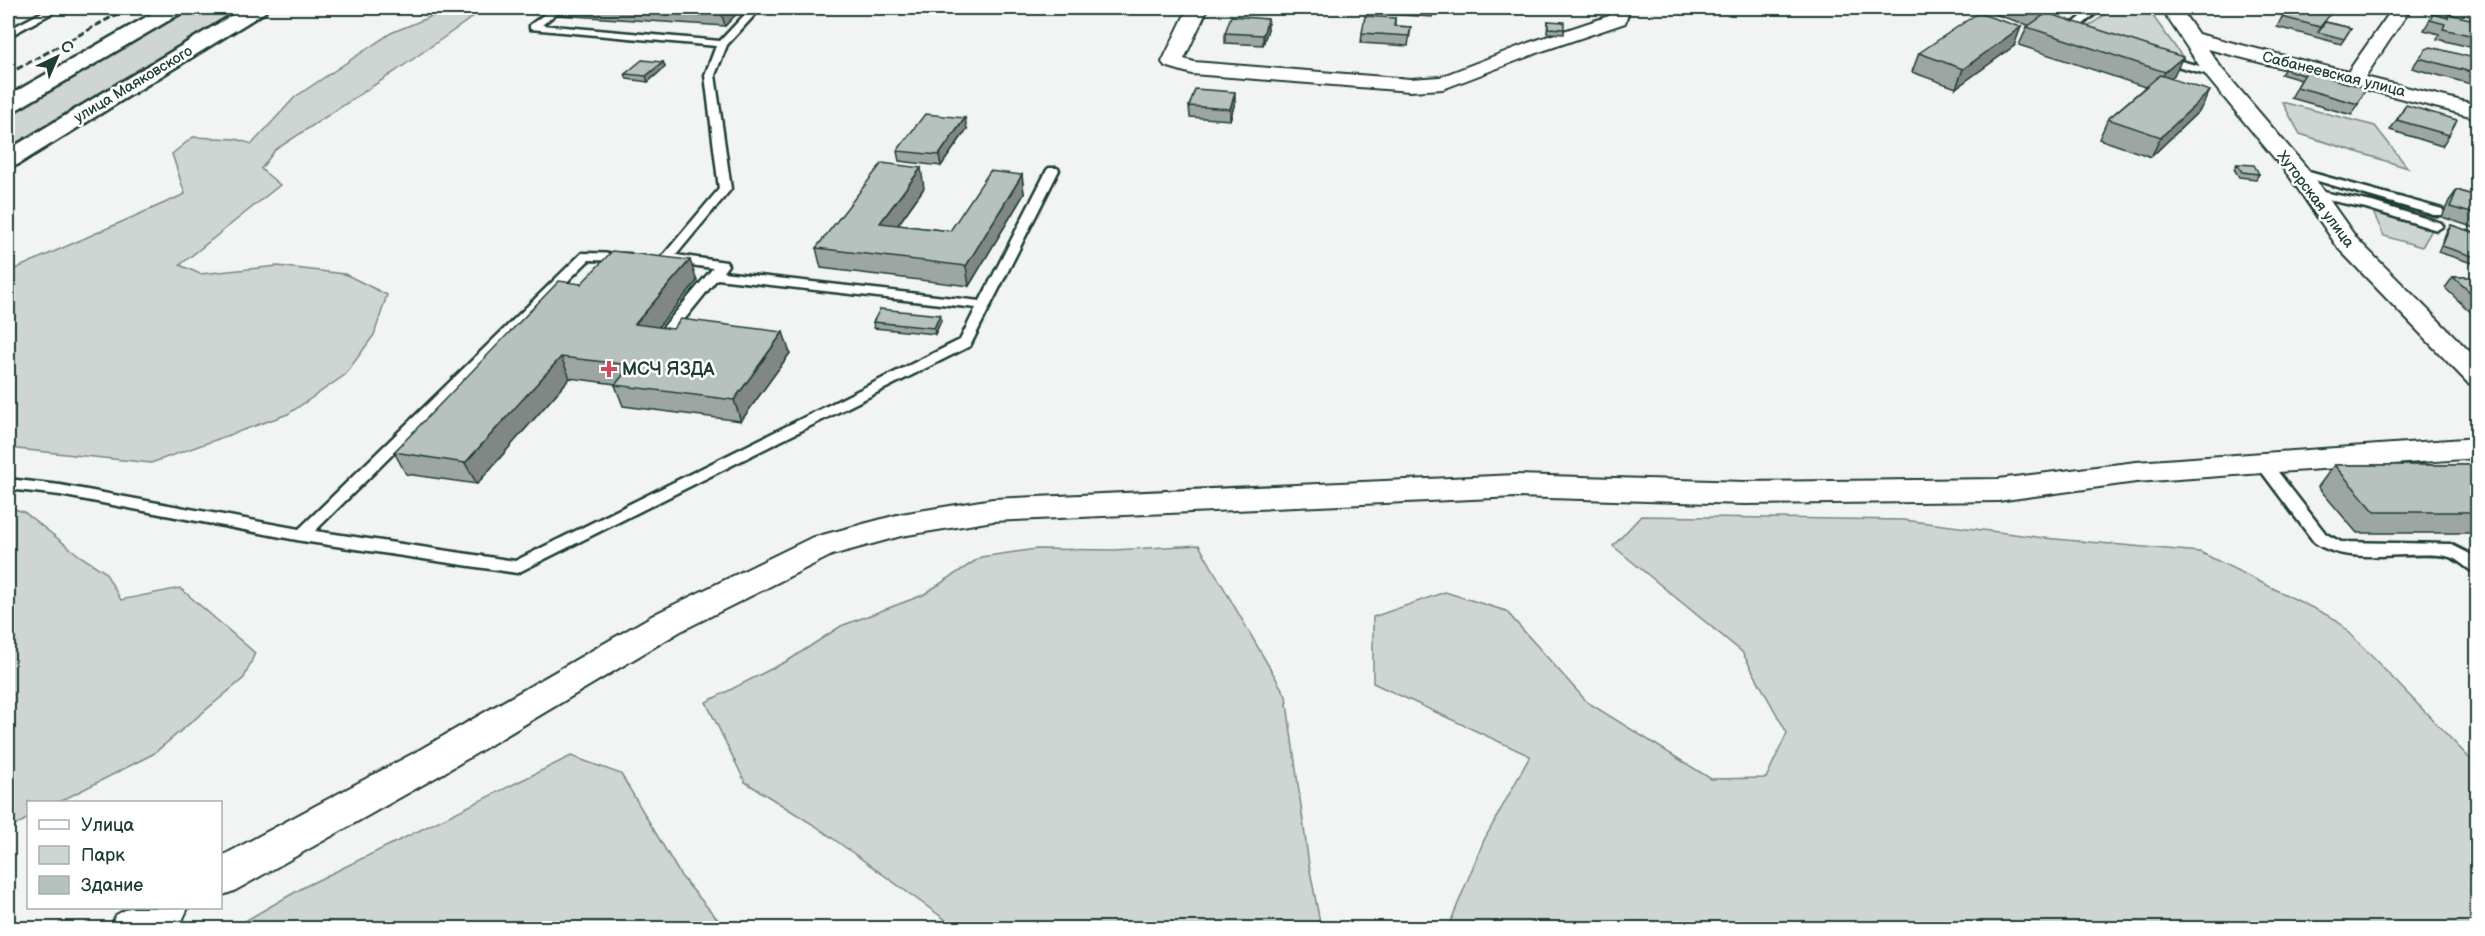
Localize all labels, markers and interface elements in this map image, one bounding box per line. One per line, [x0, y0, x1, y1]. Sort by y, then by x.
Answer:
north arrow [27, 27, 87, 87]
text: С [56, 37, 77, 58]
street label: улица Маяковского [71, 41, 196, 127]
street label: Сабанеевская улица [2260, 47, 2408, 102]
street label: Хуторская улица [2273, 147, 2358, 252]
place label: МСЧ ЯЗДА [622, 359, 715, 380]
marker: МСЧ ЯЗДА [600, 360, 618, 378]
legend [27, 801, 222, 909]
text: Улица [81, 815, 135, 836]
text: Парк [81, 845, 125, 866]
text: Здание [81, 875, 143, 896]

